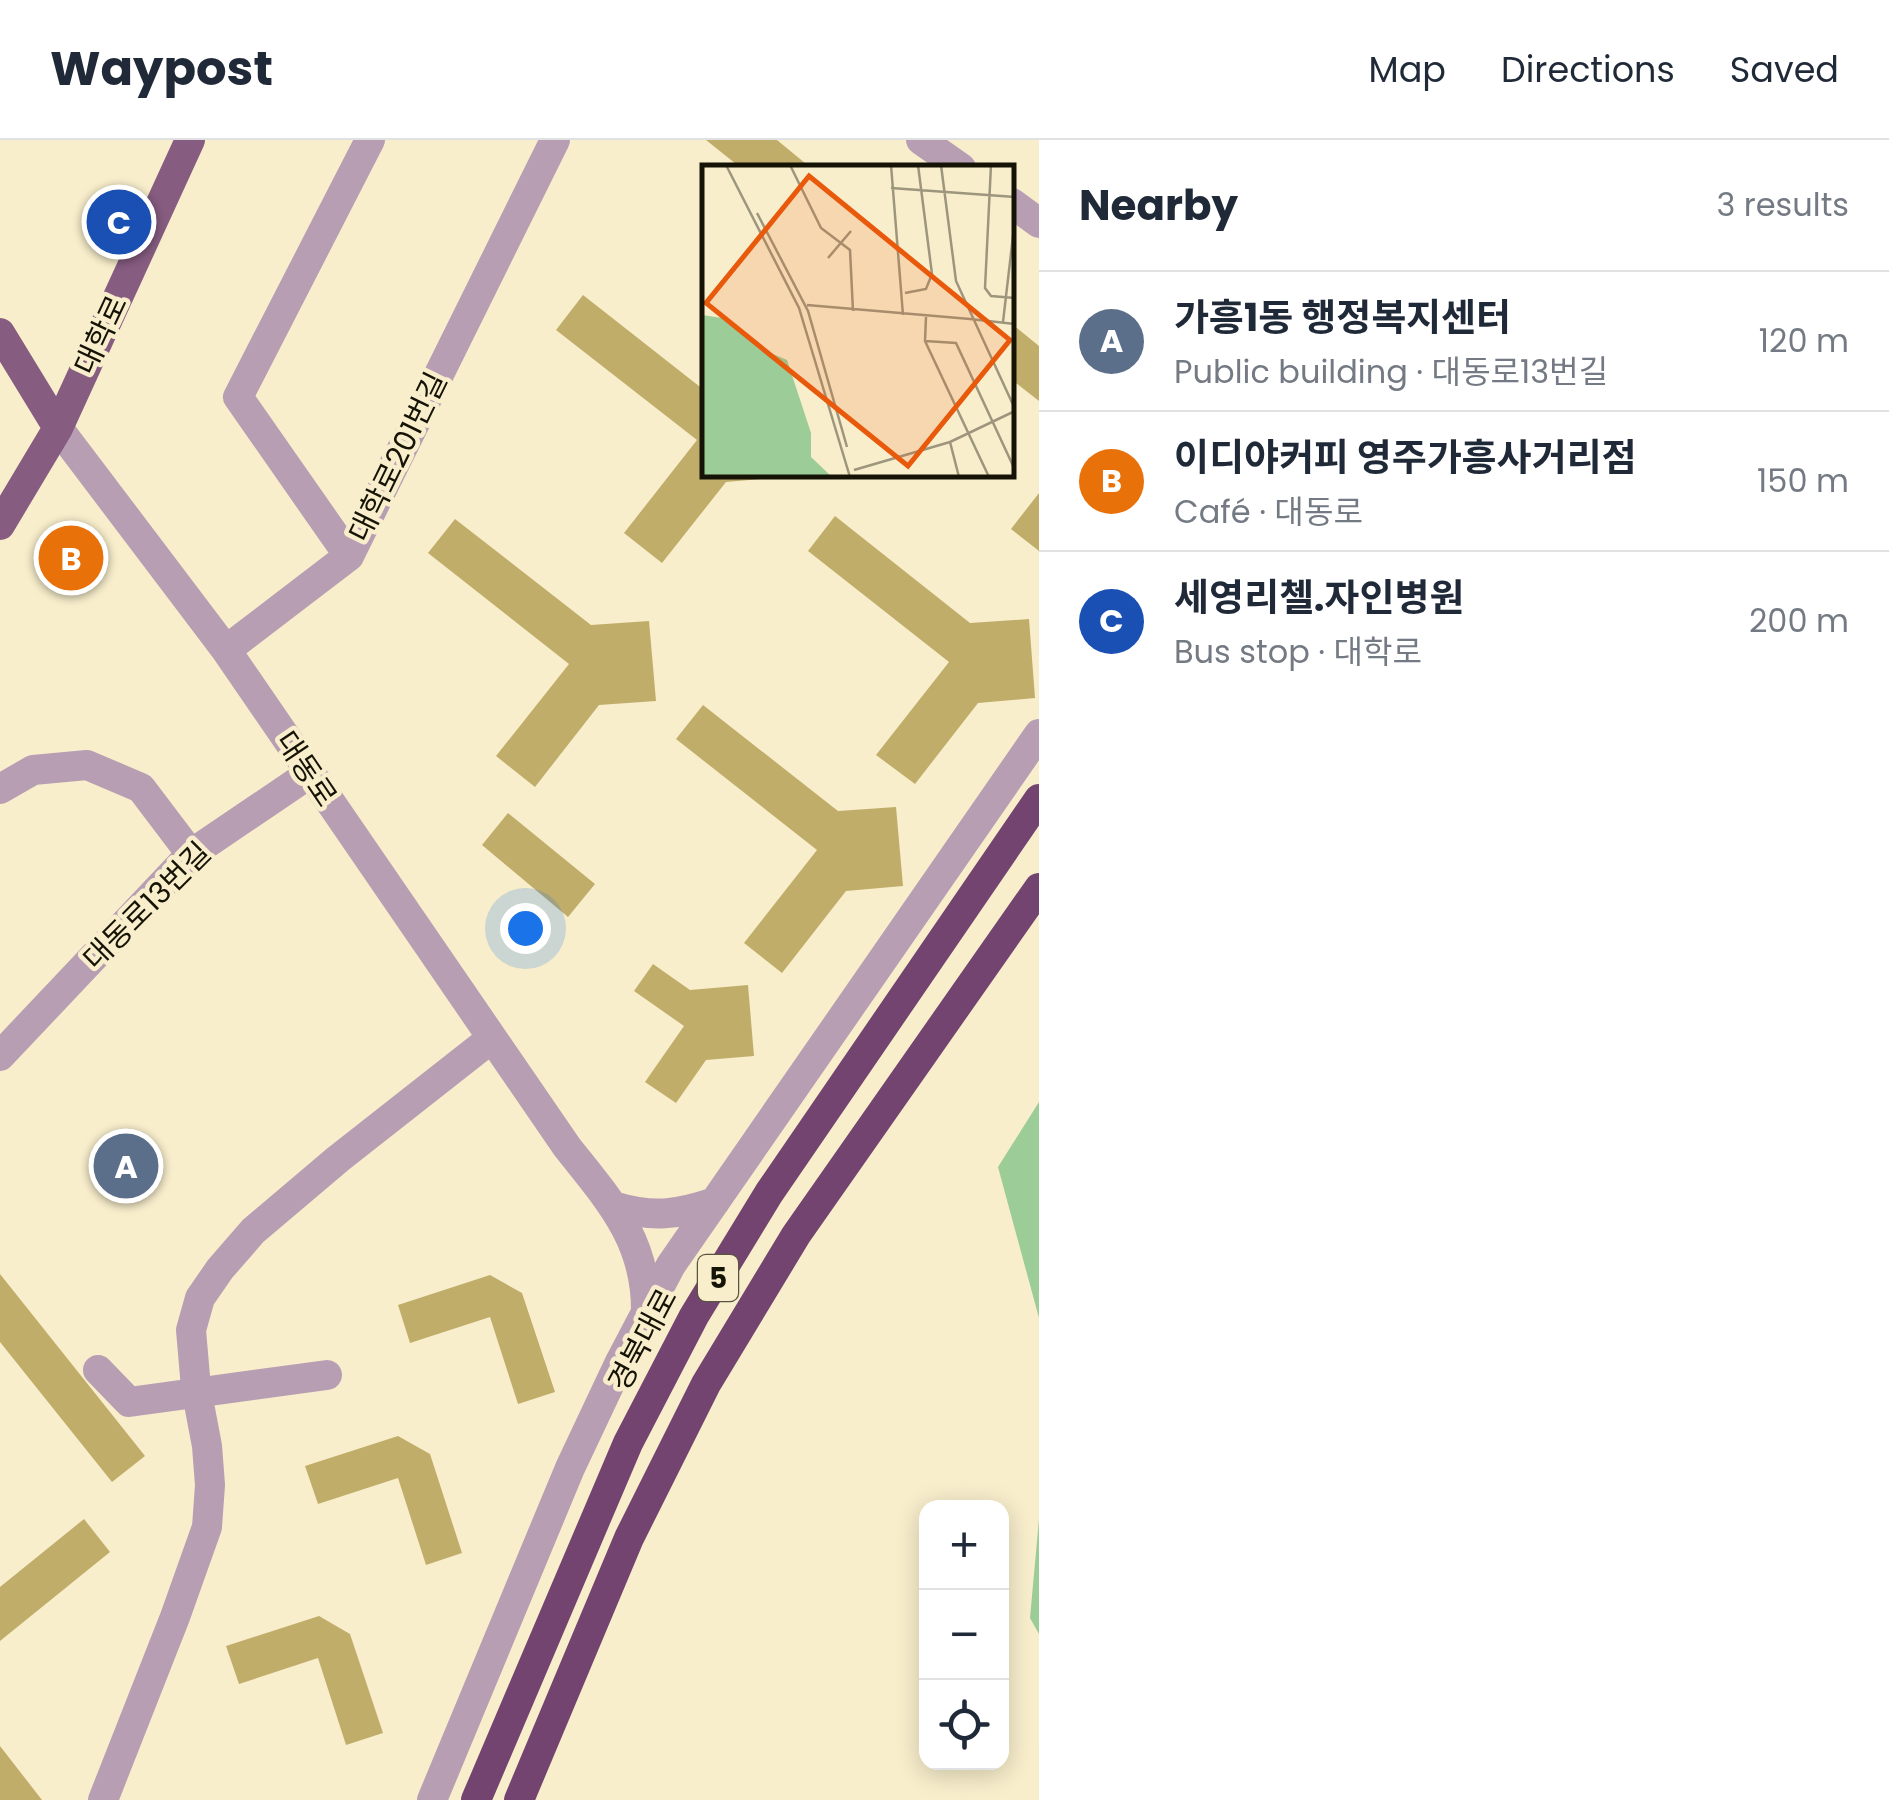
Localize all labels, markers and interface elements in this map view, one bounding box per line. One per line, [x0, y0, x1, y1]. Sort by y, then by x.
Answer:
text: Waypost [50, 35, 273, 102]
text: Map [1369, 45, 1446, 94]
text: Directions [1501, 45, 1675, 94]
text: Saved [1730, 45, 1839, 94]
inset map [702, 165, 1014, 478]
text: Nearby [1079, 176, 1238, 235]
text: 3 results [1716, 182, 1849, 227]
pin: C [86, 184, 152, 260]
street label: 대학로 [64, 288, 138, 381]
text: 가흥1동 행정복지센터 [1174, 291, 1511, 344]
text: A [1100, 318, 1123, 363]
text: 120 m [1759, 318, 1849, 363]
text: Public building · 대동로13번길 [1174, 349, 1608, 394]
street label: 대학로201번길 [338, 365, 457, 549]
text: 이디야커피 영주가흥사거리점 [1174, 431, 1637, 484]
text: B [1101, 458, 1122, 503]
text: 150 m [1757, 458, 1849, 503]
text: Café · 대동로 [1174, 489, 1363, 534]
pin: B [38, 520, 104, 596]
text: 세영리첼.자인병원 [1174, 571, 1464, 624]
text: C [1099, 598, 1124, 643]
text: 200 m [1749, 598, 1849, 643]
text: Bus stop · 대학로 [1174, 629, 1422, 674]
street label: 대동로 [265, 722, 347, 815]
street label: 대동로13번길 [73, 832, 220, 979]
your location [500, 903, 551, 954]
pin: A [94, 1128, 158, 1204]
road number: 5 [698, 1255, 738, 1301]
street label: 경북대로 [598, 1281, 687, 1399]
map controls [919, 1500, 1009, 1770]
button: + [919, 1500, 1009, 1590]
button: − [919, 1590, 1009, 1680]
button: locate [919, 1680, 1009, 1770]

